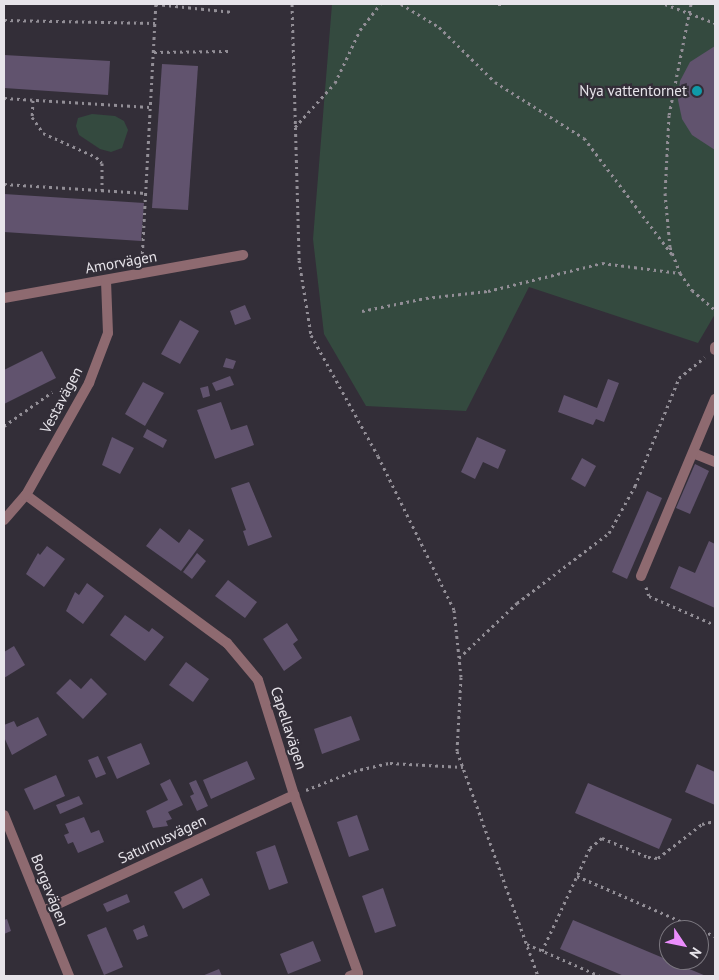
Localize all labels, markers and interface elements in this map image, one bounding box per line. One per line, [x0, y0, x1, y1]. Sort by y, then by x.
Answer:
place label: Nya vattentornet [579, 82, 687, 100]
marker: Nya vattentornet [691, 85, 703, 97]
street label: Amorvägen [84, 247, 158, 277]
street label: Vestavägen [36, 364, 86, 436]
street label: Capellavägen [267, 684, 311, 772]
street label: Saturnusvägen [115, 811, 209, 867]
street label: Borgavägen [27, 851, 73, 929]
north arrow [659, 920, 709, 970]
text: N [686, 944, 706, 962]

